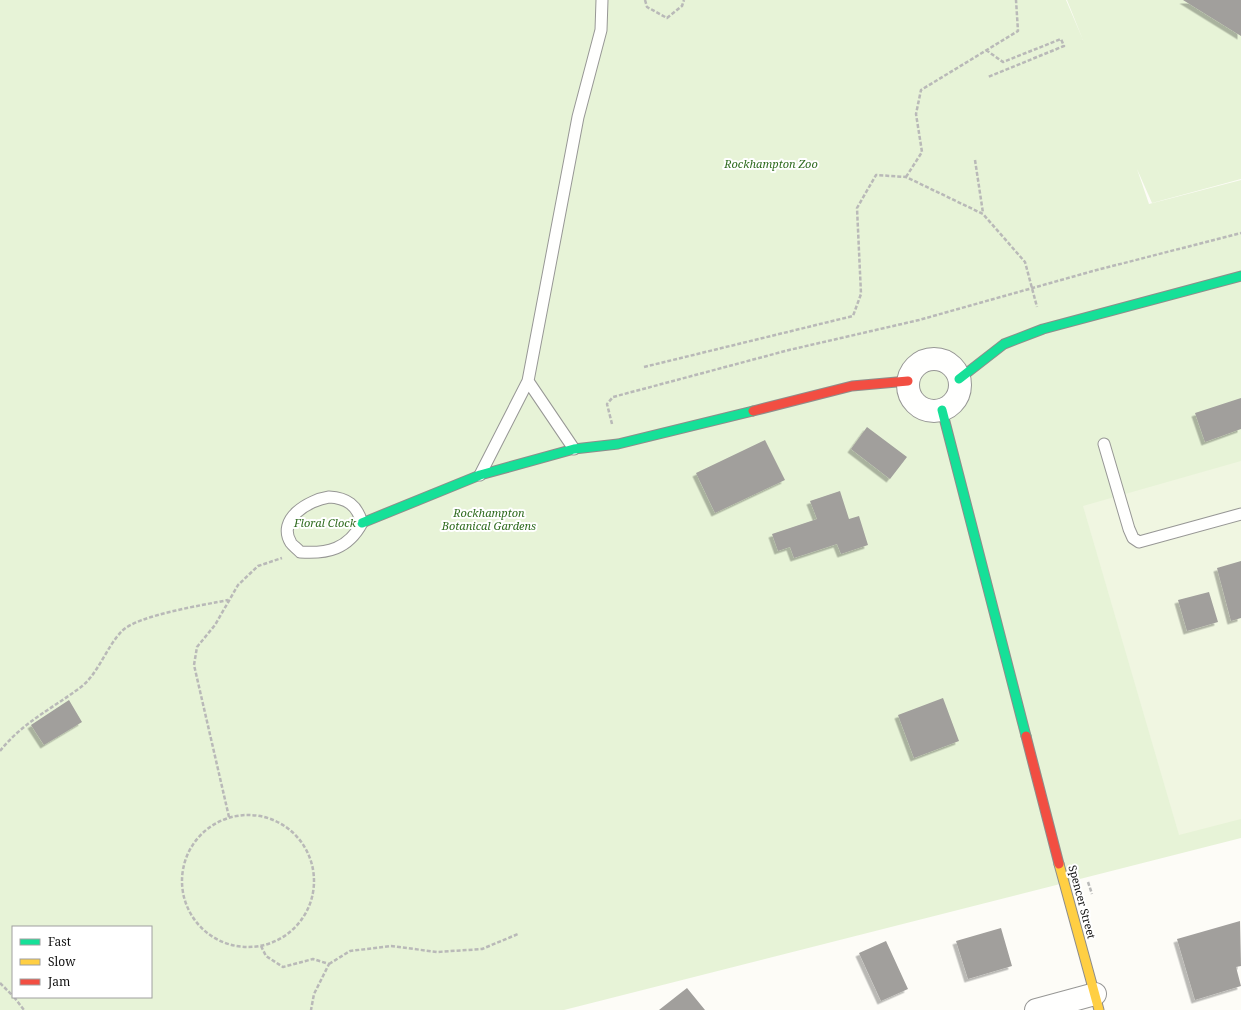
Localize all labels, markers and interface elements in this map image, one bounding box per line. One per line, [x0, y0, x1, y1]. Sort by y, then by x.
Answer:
park label: Rockhampton Zoo [723, 156, 818, 171]
park label: Rockhampton Botanical Gardens [441, 505, 536, 533]
park label: Floral Clock [293, 515, 357, 530]
street label: Spencer Street [1065, 863, 1100, 941]
legend [12, 926, 152, 998]
text: Fast [48, 933, 71, 950]
text: Slow [48, 953, 76, 970]
text: Jam [47, 973, 70, 990]

